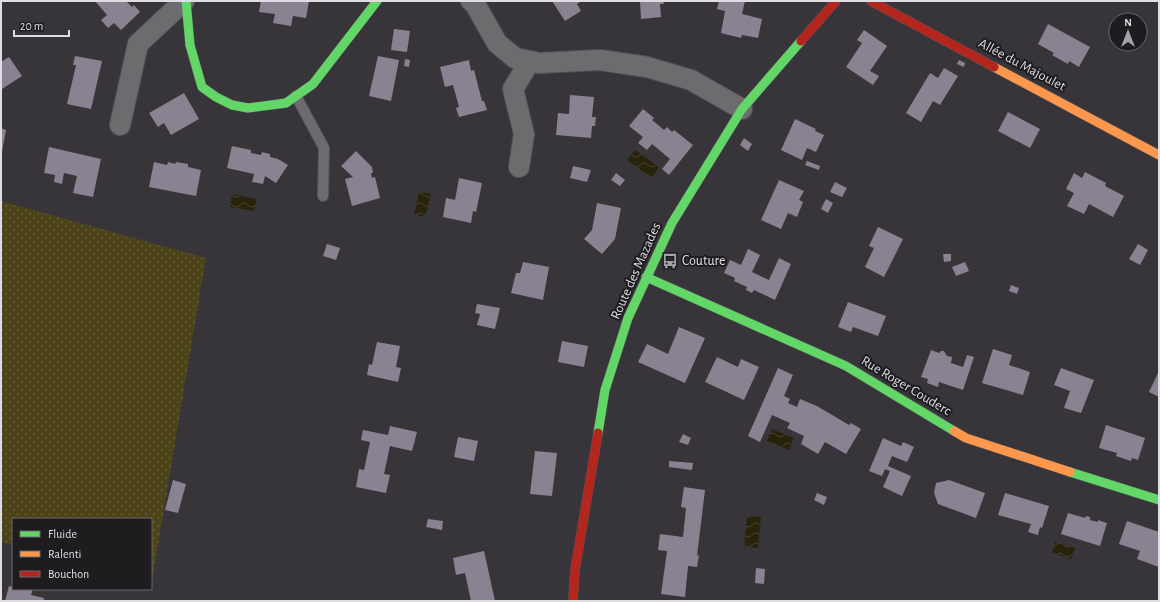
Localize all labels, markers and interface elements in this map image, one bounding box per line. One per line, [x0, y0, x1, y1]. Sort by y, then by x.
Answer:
scale bar [14, 12, 69, 38]
north arrow [1108, 12, 1148, 52]
text: N [1124, 17, 1132, 28]
text: 20 m [20, 20, 43, 32]
street label: Allée du Majoulet [976, 36, 1068, 94]
street label: Route des Mazades [608, 221, 664, 321]
bus stop icon: Couture [661, 252, 679, 270]
place label: Couture [682, 254, 725, 268]
street label: Rue Roger Couderc [859, 354, 954, 419]
legend [12, 518, 152, 590]
text: Fluide [48, 528, 77, 540]
text: Ralenti [48, 548, 81, 560]
text: Bouchon [48, 568, 89, 580]

